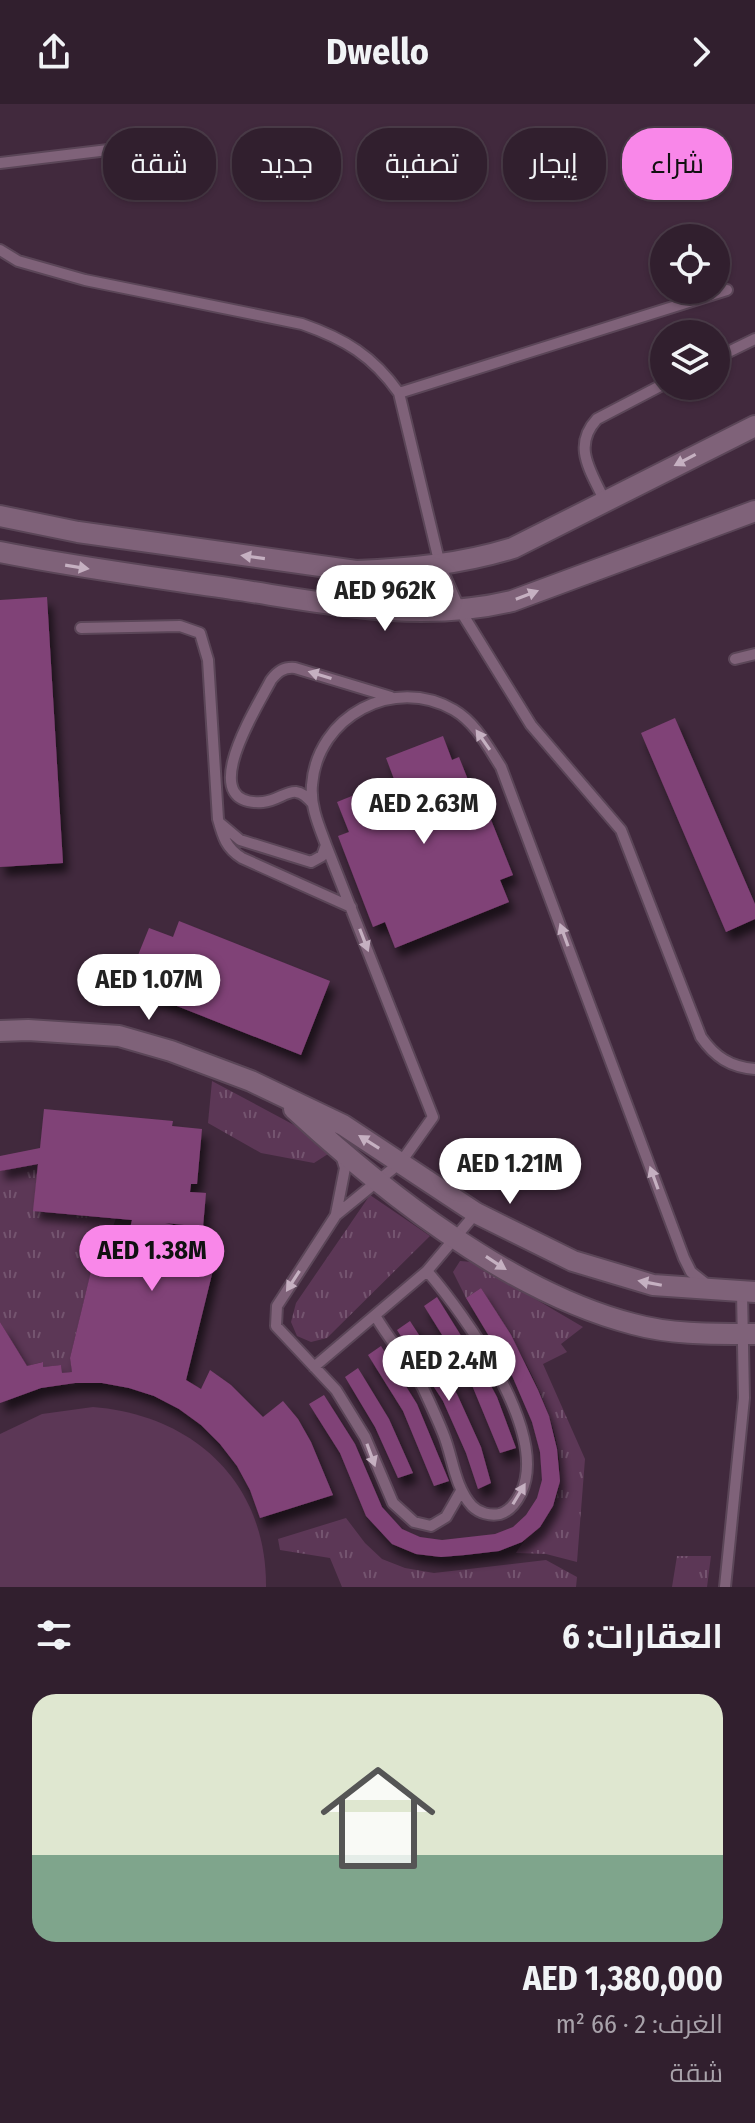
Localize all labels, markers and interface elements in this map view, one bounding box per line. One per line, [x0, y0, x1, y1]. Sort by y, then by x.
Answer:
icon: share [32, 30, 76, 74]
text: Dwello [326, 30, 429, 74]
icon: forward [679, 30, 723, 74]
chip: شقة [103, 128, 216, 200]
chip: جديد [232, 128, 341, 200]
chip: تصفية [357, 128, 487, 200]
chip: إيجار [503, 128, 606, 200]
chip: شراء [622, 128, 732, 200]
map controls [650, 224, 730, 400]
button: locate [650, 224, 730, 304]
button: layers [650, 320, 730, 400]
one-way arrow [674, 453, 696, 467]
one-way arrow [241, 550, 266, 563]
one-way arrow [64, 561, 89, 574]
pin: AED 962K [302, 565, 468, 633]
text: AED 962K [334, 575, 436, 606]
one-way arrow [515, 588, 539, 601]
one-way arrow [307, 669, 331, 681]
one-way arrow [476, 730, 491, 751]
pin: AED 2.63M [332, 778, 516, 846]
text: AED 2.63M [369, 788, 479, 819]
one-way arrow [557, 923, 570, 947]
one-way arrow [358, 928, 371, 952]
pin: AED 1.07M [57, 954, 241, 1022]
text: AED 1.07M [95, 964, 203, 995]
one-way arrow [359, 1135, 380, 1150]
pin: AED 1.21M [418, 1138, 602, 1206]
text: AED 1.21M [457, 1148, 563, 1179]
one-way arrow [647, 1166, 660, 1190]
pin: AED 1.38M [60, 1225, 244, 1293]
text: AED 1.38M [97, 1235, 207, 1266]
one-way arrow [485, 1255, 506, 1270]
one-way arrow [286, 1270, 301, 1291]
one-way arrow [637, 1277, 662, 1289]
pin: AED 2.4M [366, 1335, 532, 1403]
text: AED 2.4M [401, 1345, 497, 1376]
one-way arrow [366, 1443, 378, 1467]
one-way arrow [512, 1483, 526, 1505]
icon: filters [32, 1613, 76, 1657]
text: العقارات: 6 [562, 1616, 723, 1657]
icon: home [306, 1746, 450, 1890]
text: AED 1,380,000 [523, 1958, 723, 1999]
text: الغرف: 2 · 66 m² [556, 2009, 723, 2040]
text: شقة [670, 2058, 723, 2089]

